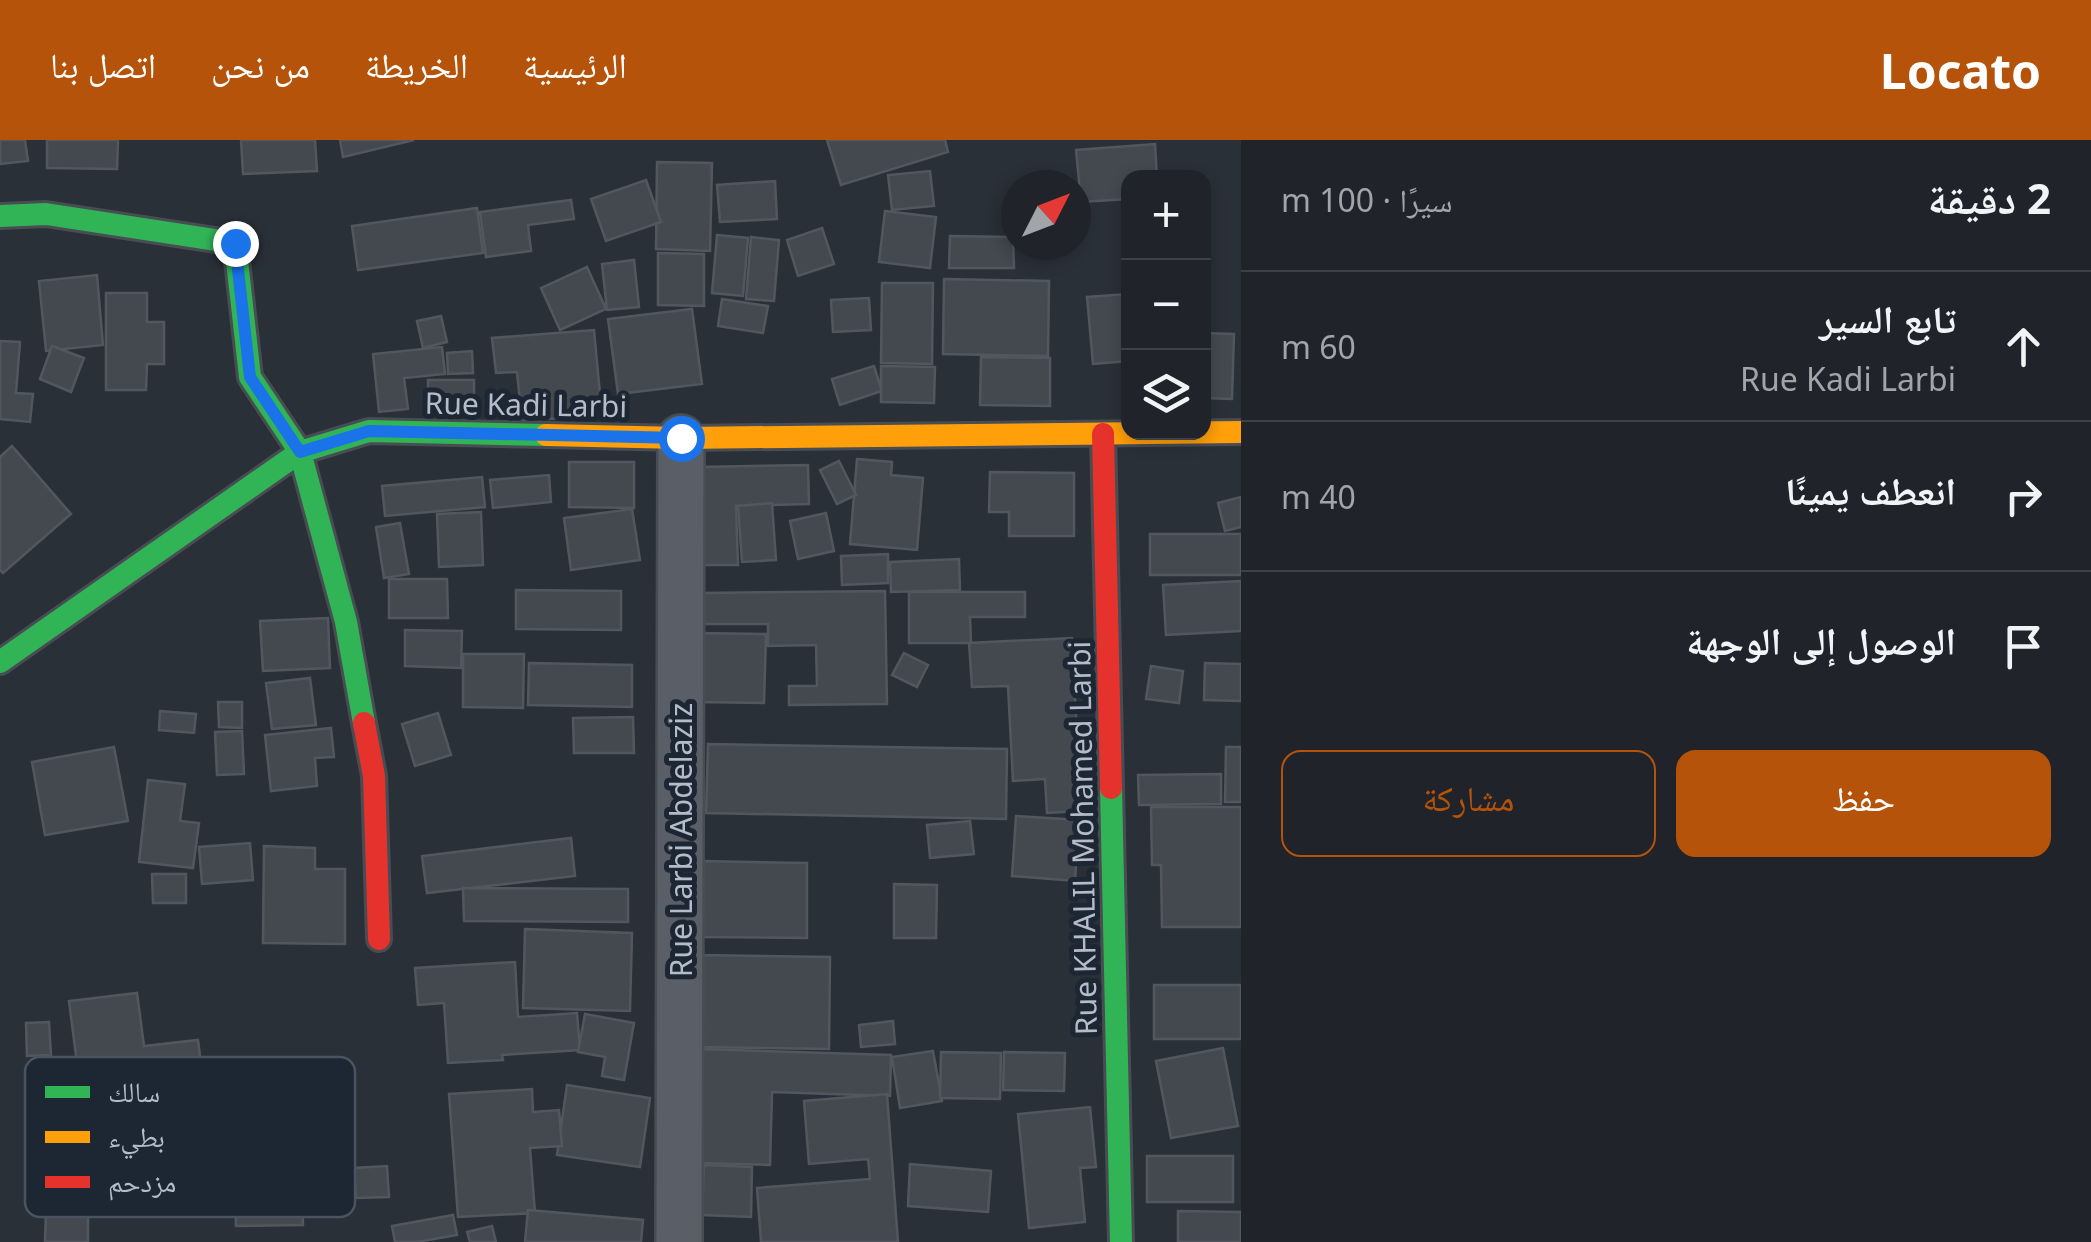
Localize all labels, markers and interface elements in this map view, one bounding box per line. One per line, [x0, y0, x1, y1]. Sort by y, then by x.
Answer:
text: Locato [1880, 38, 2041, 103]
text: اتصل بنا [50, 41, 156, 88]
text: من نحن [211, 41, 310, 88]
text: الخريطة [365, 41, 468, 88]
text: الرئيسية [523, 41, 627, 88]
text: 2 دقيقة [1928, 169, 2051, 226]
north arrow [1001, 170, 1091, 260]
map controls [1121, 170, 1211, 440]
button: + [1121, 170, 1211, 260]
text: سيرًا · 100 m [1281, 178, 1453, 221]
route end [213, 221, 259, 267]
button: − [1121, 260, 1211, 350]
text: تابع السير [1819, 292, 1956, 344]
icon: ahead [1996, 319, 2051, 374]
text: 60 m [1281, 325, 1356, 368]
button: layers [1121, 350, 1211, 440]
text: Rue Kadi Larbi [1740, 357, 1956, 400]
street label: Rue Kadi Larbi [424, 382, 628, 426]
route start [659, 416, 705, 462]
text: انعطف يمينًا [1785, 464, 1956, 516]
icon: right [1996, 469, 2051, 524]
text: 40 m [1281, 475, 1356, 518]
text: الوصول إلى الوجهة [1686, 614, 1956, 666]
icon: arrive [1996, 619, 2051, 674]
street label: Rue KHALIL Mohamed Larbi [1058, 640, 1106, 1036]
street label: Rue Larbi Abdelaziz [660, 703, 701, 977]
button: مشاركة [1281, 750, 1656, 857]
button: حفظ [1676, 750, 2051, 857]
legend [25, 1057, 355, 1217]
text: سالك [108, 1072, 160, 1110]
text: بطيء [108, 1117, 165, 1160]
text: مزدحم [108, 1162, 176, 1201]

